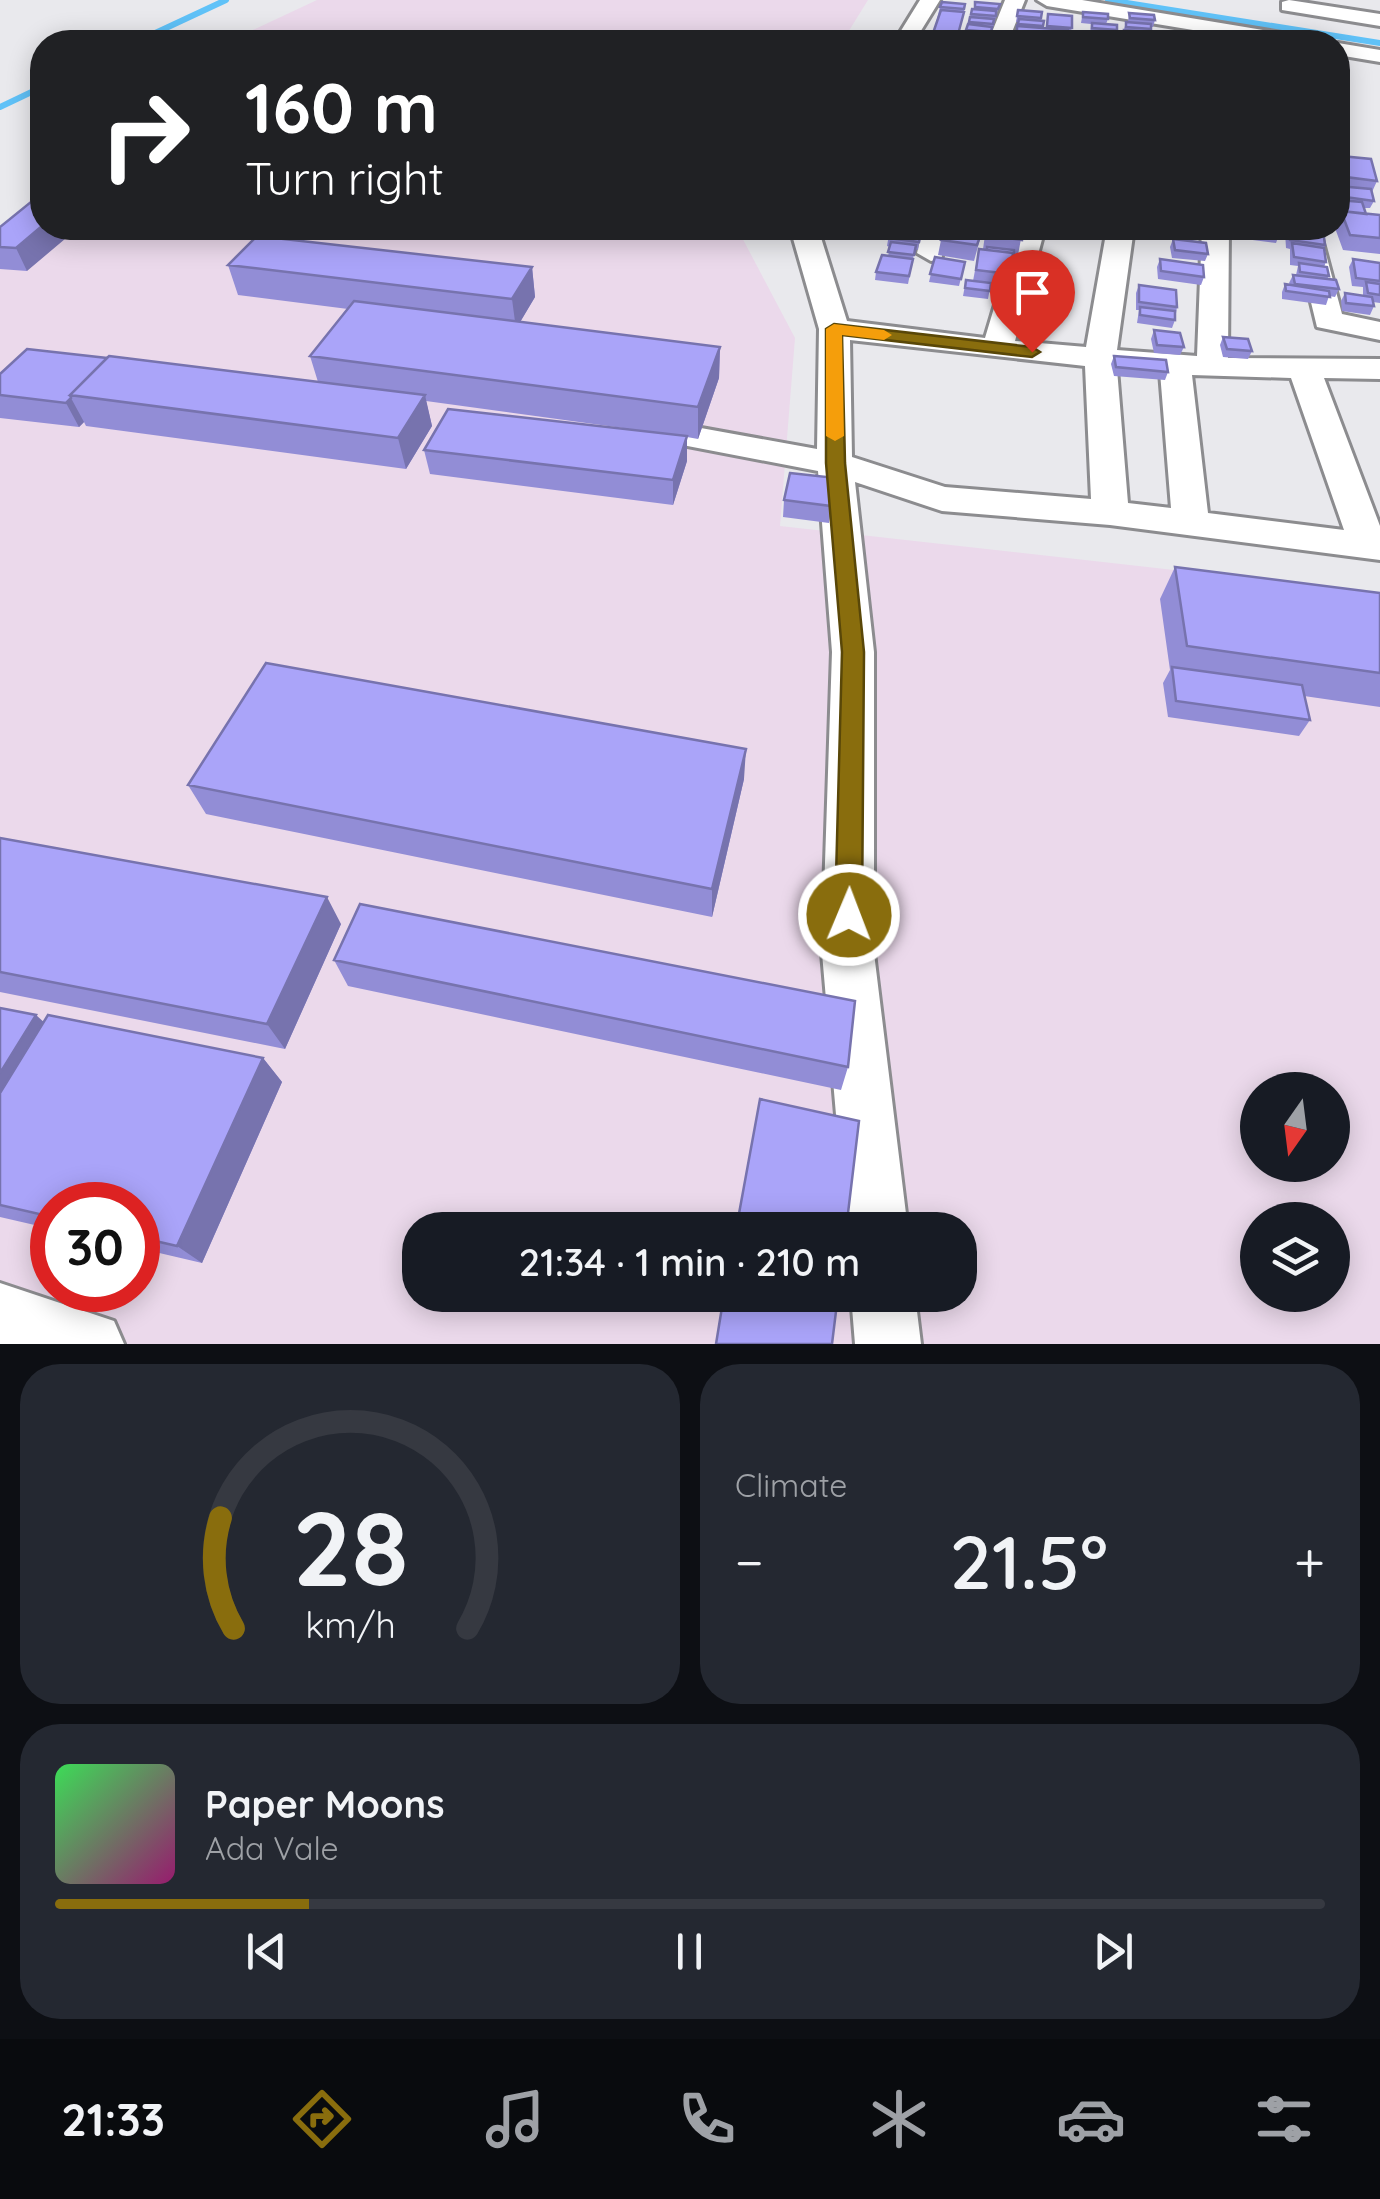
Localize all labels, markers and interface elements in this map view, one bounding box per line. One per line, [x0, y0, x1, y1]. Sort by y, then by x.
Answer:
text: 160 m [245, 63, 438, 151]
icon: right [80, 70, 210, 200]
text: Turn right [245, 150, 444, 206]
pin [990, 250, 1075, 353]
icon: arrive [1005, 265, 1060, 320]
position arrow [797, 863, 901, 967]
north arrow [1240, 1072, 1350, 1182]
map controls [1240, 1072, 1350, 1312]
speed limit sign: 30 [30, 1182, 160, 1312]
button: layers [1240, 1202, 1350, 1312]
text: 21:34 · 1 min · 210 m [519, 1238, 860, 1286]
text: Climate [735, 1465, 847, 1505]
text: 28 [292, 1482, 408, 1612]
text: 21.5° [950, 1514, 1108, 1608]
text: − [735, 1527, 764, 1596]
text: + [1294, 1527, 1325, 1596]
text: km/h [305, 1602, 395, 1647]
text: Paper Moons [205, 1780, 445, 1828]
text: Ada Vale [205, 1828, 339, 1868]
icon: previous [239, 1924, 294, 1979]
icon: pause [662, 1924, 717, 1979]
icon: next [1086, 1924, 1141, 1979]
icon: directions [287, 2084, 357, 2154]
icon: music [480, 2084, 550, 2154]
icon: phone [672, 2084, 742, 2154]
icon: climate [864, 2084, 934, 2154]
icon: car [1056, 2084, 1126, 2154]
icon: filters [1249, 2084, 1319, 2154]
text: 21:33 [61, 2091, 165, 2147]

